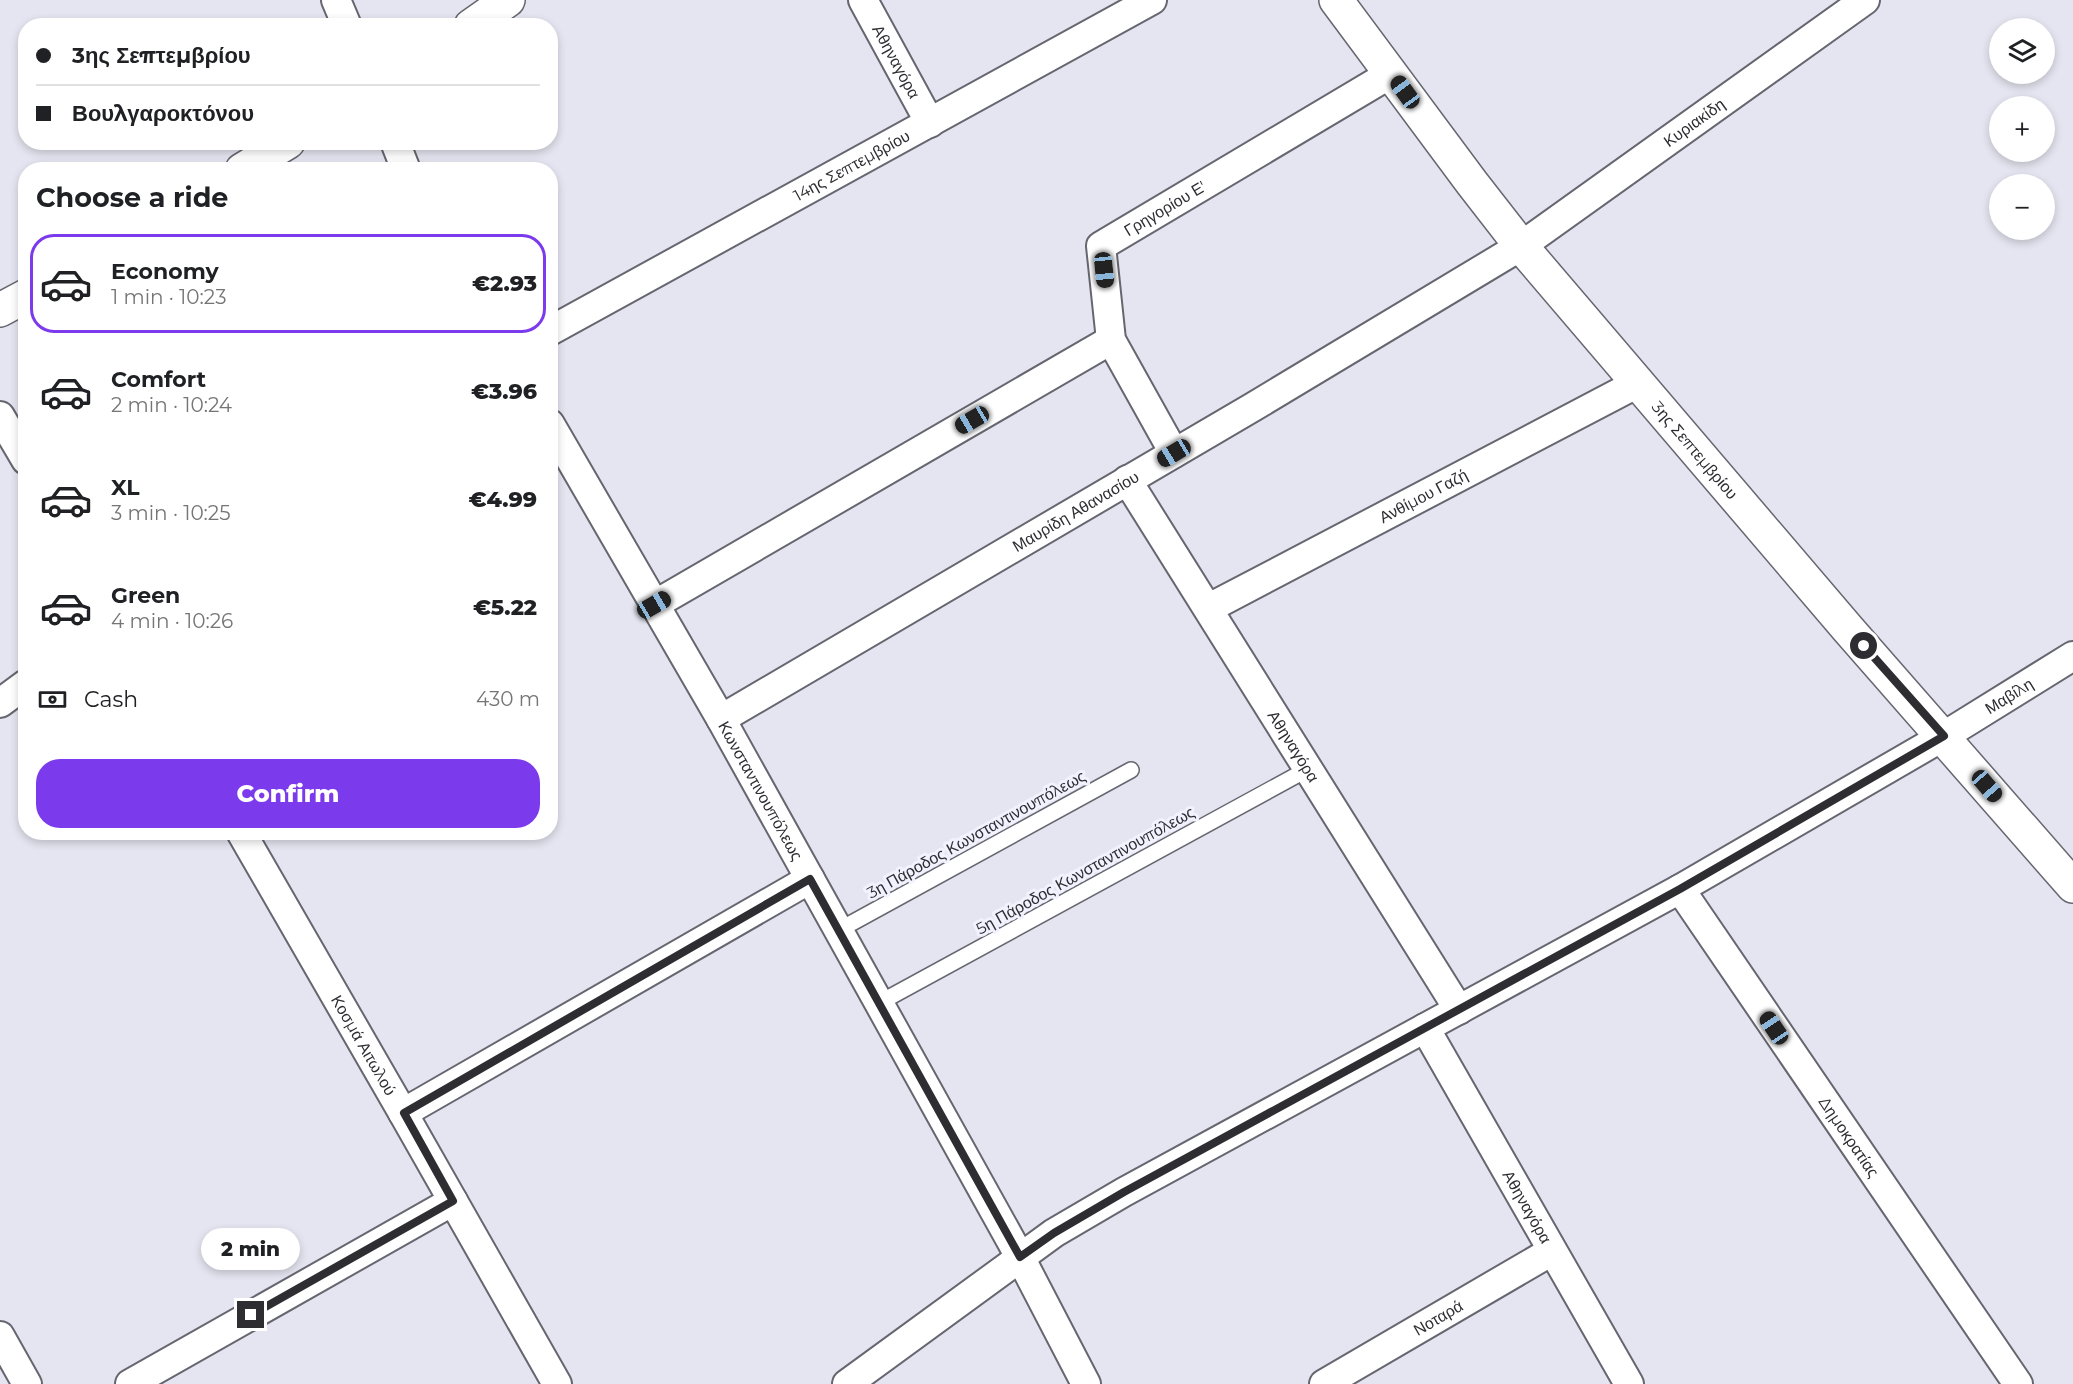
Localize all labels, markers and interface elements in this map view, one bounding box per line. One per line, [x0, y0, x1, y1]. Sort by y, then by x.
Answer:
map controls [1989, 18, 2055, 240]
button: layers [1989, 18, 2055, 84]
street label: Αθηναγόρα [868, 22, 924, 102]
text: 3ης Σεπτεμβρίου [72, 42, 251, 69]
car [1387, 72, 1423, 112]
street label: Κυριακίδη [1660, 94, 1729, 151]
button: + [1989, 96, 2055, 162]
text: Βουλγαροκτόνου [72, 100, 254, 127]
street label: 14ης Σεπτεμβρίου [790, 126, 913, 205]
button: − [1989, 174, 2055, 240]
street label: Γρηγορίου Ε' [1120, 177, 1209, 240]
text: Choose a ride [36, 181, 228, 214]
car [1093, 251, 1115, 289]
icon: car [39, 257, 93, 311]
text: Economy [111, 258, 219, 285]
text: €2.93 [472, 270, 537, 297]
text: 1 min · 10:23 [111, 285, 226, 309]
icon: car [39, 365, 93, 419]
text: Comfort [111, 366, 206, 393]
text: €3.96 [471, 378, 537, 405]
text: 2 min · 10:24 [111, 393, 232, 417]
street label: 3ης Σεπτεμβρίου [1648, 398, 1742, 503]
car [952, 403, 992, 437]
car [1154, 436, 1194, 470]
street label: Ανθίμου Γαζή [1376, 465, 1471, 527]
street label: Μαυρίδη Αθανασίου [1009, 467, 1142, 556]
icon: car [39, 473, 93, 527]
text: XL [111, 474, 140, 501]
text: €4.99 [469, 486, 537, 513]
text: 3 min · 10:25 [111, 501, 231, 525]
icon: car [39, 581, 93, 635]
text: Green [111, 582, 180, 609]
car [634, 588, 674, 622]
text: €5.22 [473, 594, 537, 621]
text: 4 min · 10:26 [111, 609, 233, 633]
route start [1850, 632, 1877, 659]
street label: Μαβίλη [1982, 674, 2037, 718]
icon: cash [36, 683, 69, 716]
text: Cash [84, 686, 138, 713]
text: 430 m [476, 687, 540, 711]
street label: Αθηναγόρα [1264, 707, 1323, 786]
street label: Κωνσταντινουπόλεως [714, 718, 807, 864]
button: Confirm [36, 759, 540, 828]
street label: 3η Πάροδος Κωνσταντινουπόλεως [864, 766, 1089, 903]
car [1968, 767, 2006, 805]
street label: 5η Πάροδος Κωνσταντινουπόλεως [973, 802, 1198, 939]
street label: Κοσμά Αιτωλού [327, 992, 400, 1099]
car [1756, 1008, 1792, 1048]
street label: Δημοκρατίας [1815, 1093, 1883, 1181]
street label: Αθηναγόρα [1499, 1167, 1555, 1247]
callout: 2 min [202, 1228, 300, 1270]
text: 2 min [221, 1237, 280, 1261]
street label: Νοταρά [1410, 1296, 1466, 1340]
route end [237, 1301, 264, 1328]

